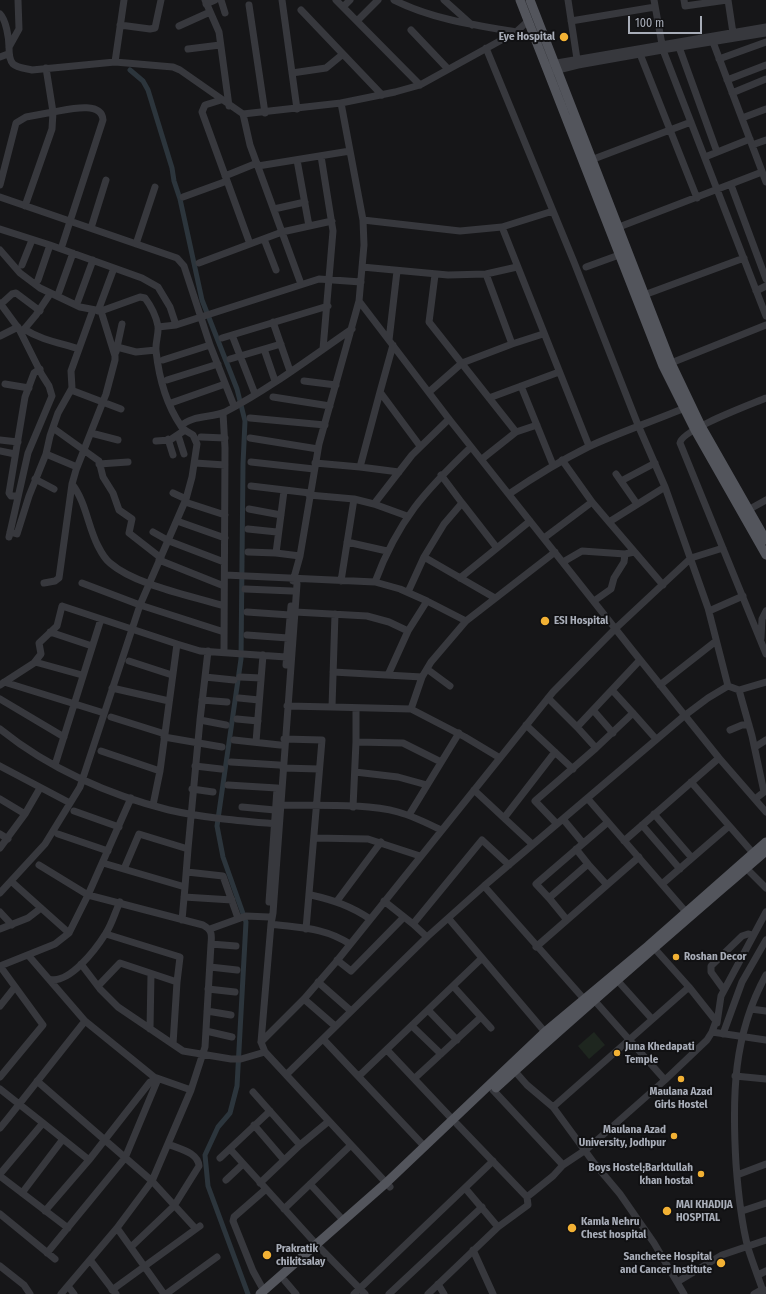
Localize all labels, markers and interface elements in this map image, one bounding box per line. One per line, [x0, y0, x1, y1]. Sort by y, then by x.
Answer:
scale bar [630, 8, 704, 34]
text: 100 m [635, 16, 664, 30]
place label: Eye Hospital [499, 30, 555, 44]
marker: Eye Hospital [558, 31, 570, 43]
place label: ESI Hospital [554, 614, 608, 628]
marker: ESI Hospital [539, 615, 551, 627]
place label: Roshan Decor [684, 950, 747, 964]
marker: Roshan Decor [671, 952, 681, 962]
place label: Juna Khedapati Temple [625, 1040, 695, 1066]
marker: Juna Khedapati Temple [612, 1048, 622, 1058]
marker: Maulana Azad Girls Hostel [676, 1074, 686, 1084]
place label: Maulana Azad Girls Hostel [650, 1085, 712, 1111]
place label: Maulana Azad University, Jodhpur [579, 1123, 666, 1149]
marker: Maulana Azad University, Jodhpur [669, 1131, 679, 1141]
place label: Boys Hostel;Barktullah khan hostal [589, 1161, 693, 1187]
marker: Boys Hostel;Barktullah khan hostal [696, 1169, 706, 1179]
place label: MAI KHADIJA HOSPITAL [676, 1198, 733, 1224]
marker: MAI KHADIJA HOSPITAL [661, 1205, 673, 1217]
place label: Kamla Nehru Chest hospital [581, 1215, 646, 1241]
marker: Kamla Nehru Chest hospital [566, 1222, 578, 1234]
place label: Prakratik chikitsalay [276, 1242, 325, 1268]
marker: Prakratik chikitsalay [261, 1249, 273, 1261]
place label: Sanchetee Hospital and Cancer Institute [620, 1250, 712, 1276]
marker: Sanchetee Hospital and Cancer Institute [715, 1257, 727, 1269]

